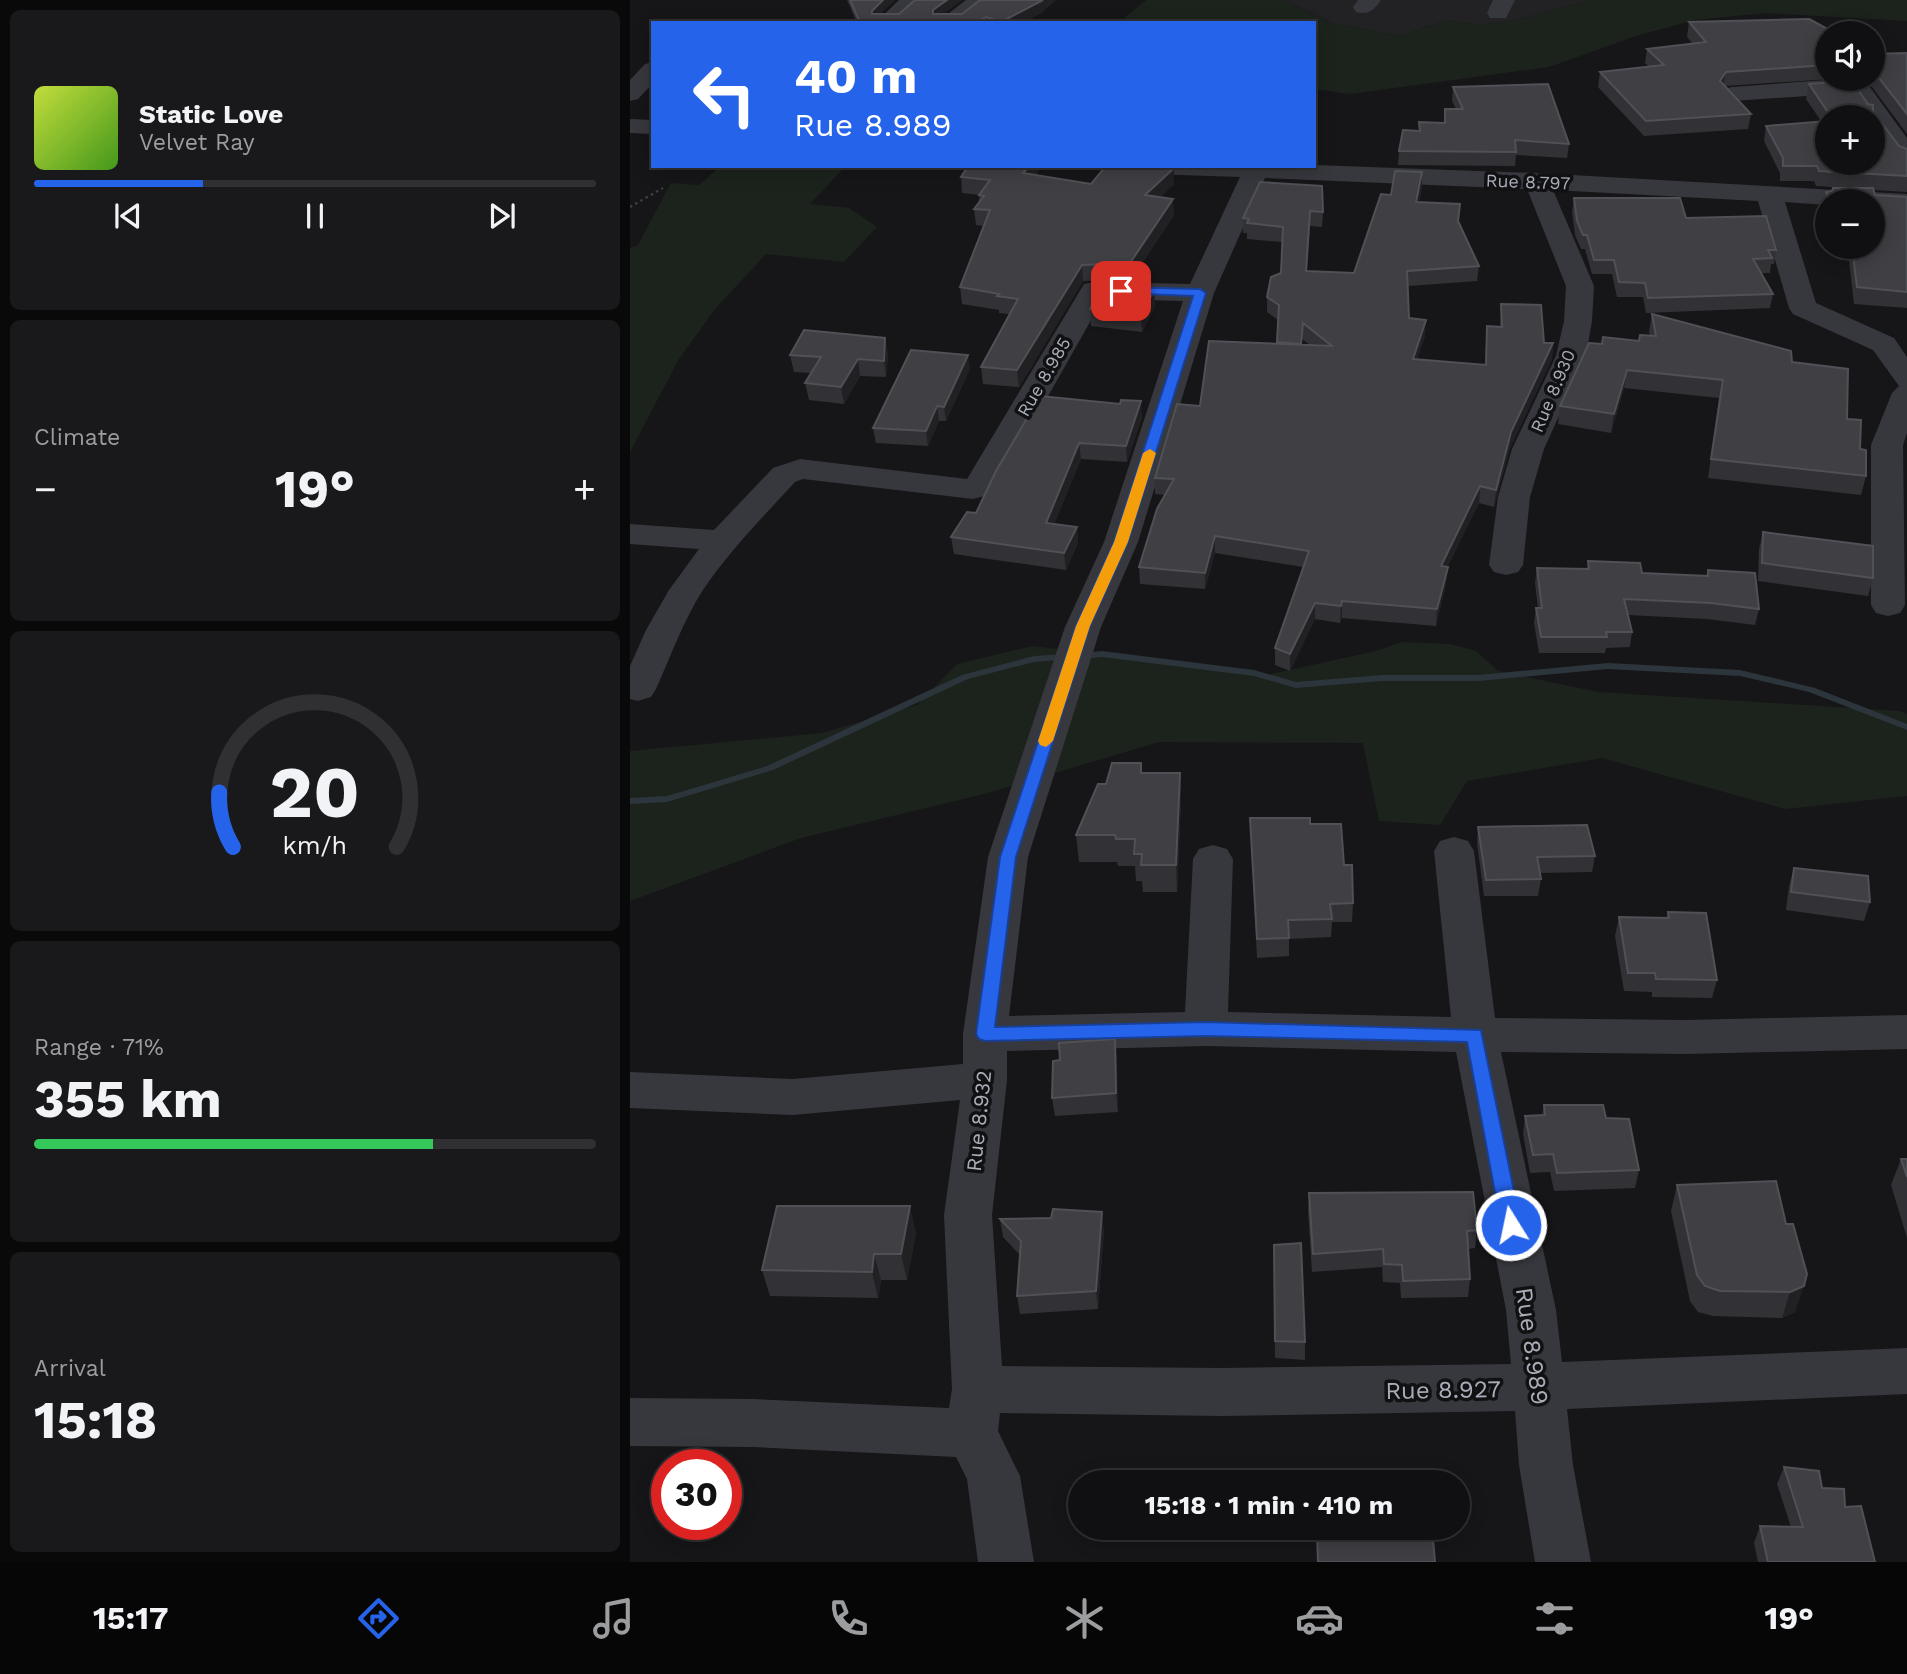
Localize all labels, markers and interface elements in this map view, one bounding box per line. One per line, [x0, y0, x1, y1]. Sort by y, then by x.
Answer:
map controls [1815, 21, 1885, 259]
button: sound [1815, 21, 1885, 91]
text: 40 m [794, 47, 917, 105]
icon: left [679, 49, 770, 140]
text: Static Love [139, 99, 283, 129]
button: + [1815, 105, 1885, 175]
text: Rue 8.989 [794, 106, 951, 144]
text: Velvet Ray [139, 129, 255, 156]
street label: Rue 8.797 [1485, 170, 1571, 193]
button: − [1815, 189, 1885, 259]
icon: previous [109, 197, 147, 235]
icon: pause [296, 197, 334, 235]
icon: next [483, 197, 521, 235]
pin [1091, 261, 1151, 321]
icon: arrive [1102, 272, 1140, 310]
street label: Rue 8.985 [1012, 333, 1075, 420]
street label: Rue 8.930 [1526, 346, 1579, 435]
text: Climate [34, 424, 120, 451]
text: 19° [275, 459, 355, 520]
text: − [34, 467, 57, 511]
text: + [573, 467, 596, 511]
text: 20 [270, 749, 360, 835]
text: km/h [283, 831, 347, 860]
text: Range · 71% [34, 1034, 164, 1061]
text: 355 km [34, 1069, 222, 1130]
street label: Rue 8.932 [961, 1069, 996, 1173]
position arrow [1474, 1188, 1548, 1262]
street label: Rue 8.989 [1510, 1286, 1554, 1406]
text: Arrival [34, 1355, 106, 1382]
street label: Rue 8.927 [1385, 1375, 1501, 1405]
text: 15:18 [34, 1390, 157, 1451]
speed limit sign: 30 [651, 1449, 742, 1540]
text: 15:18 · 1 min · 410 m [1145, 1490, 1393, 1520]
icon: directions [354, 1594, 403, 1643]
icon: music [589, 1594, 638, 1643]
icon: phone [824, 1594, 873, 1643]
icon: climate [1060, 1594, 1109, 1643]
icon: car [1295, 1594, 1344, 1643]
icon: filters [1530, 1594, 1579, 1643]
text: 15:17 [93, 1599, 168, 1637]
text: 19° [1765, 1599, 1814, 1637]

